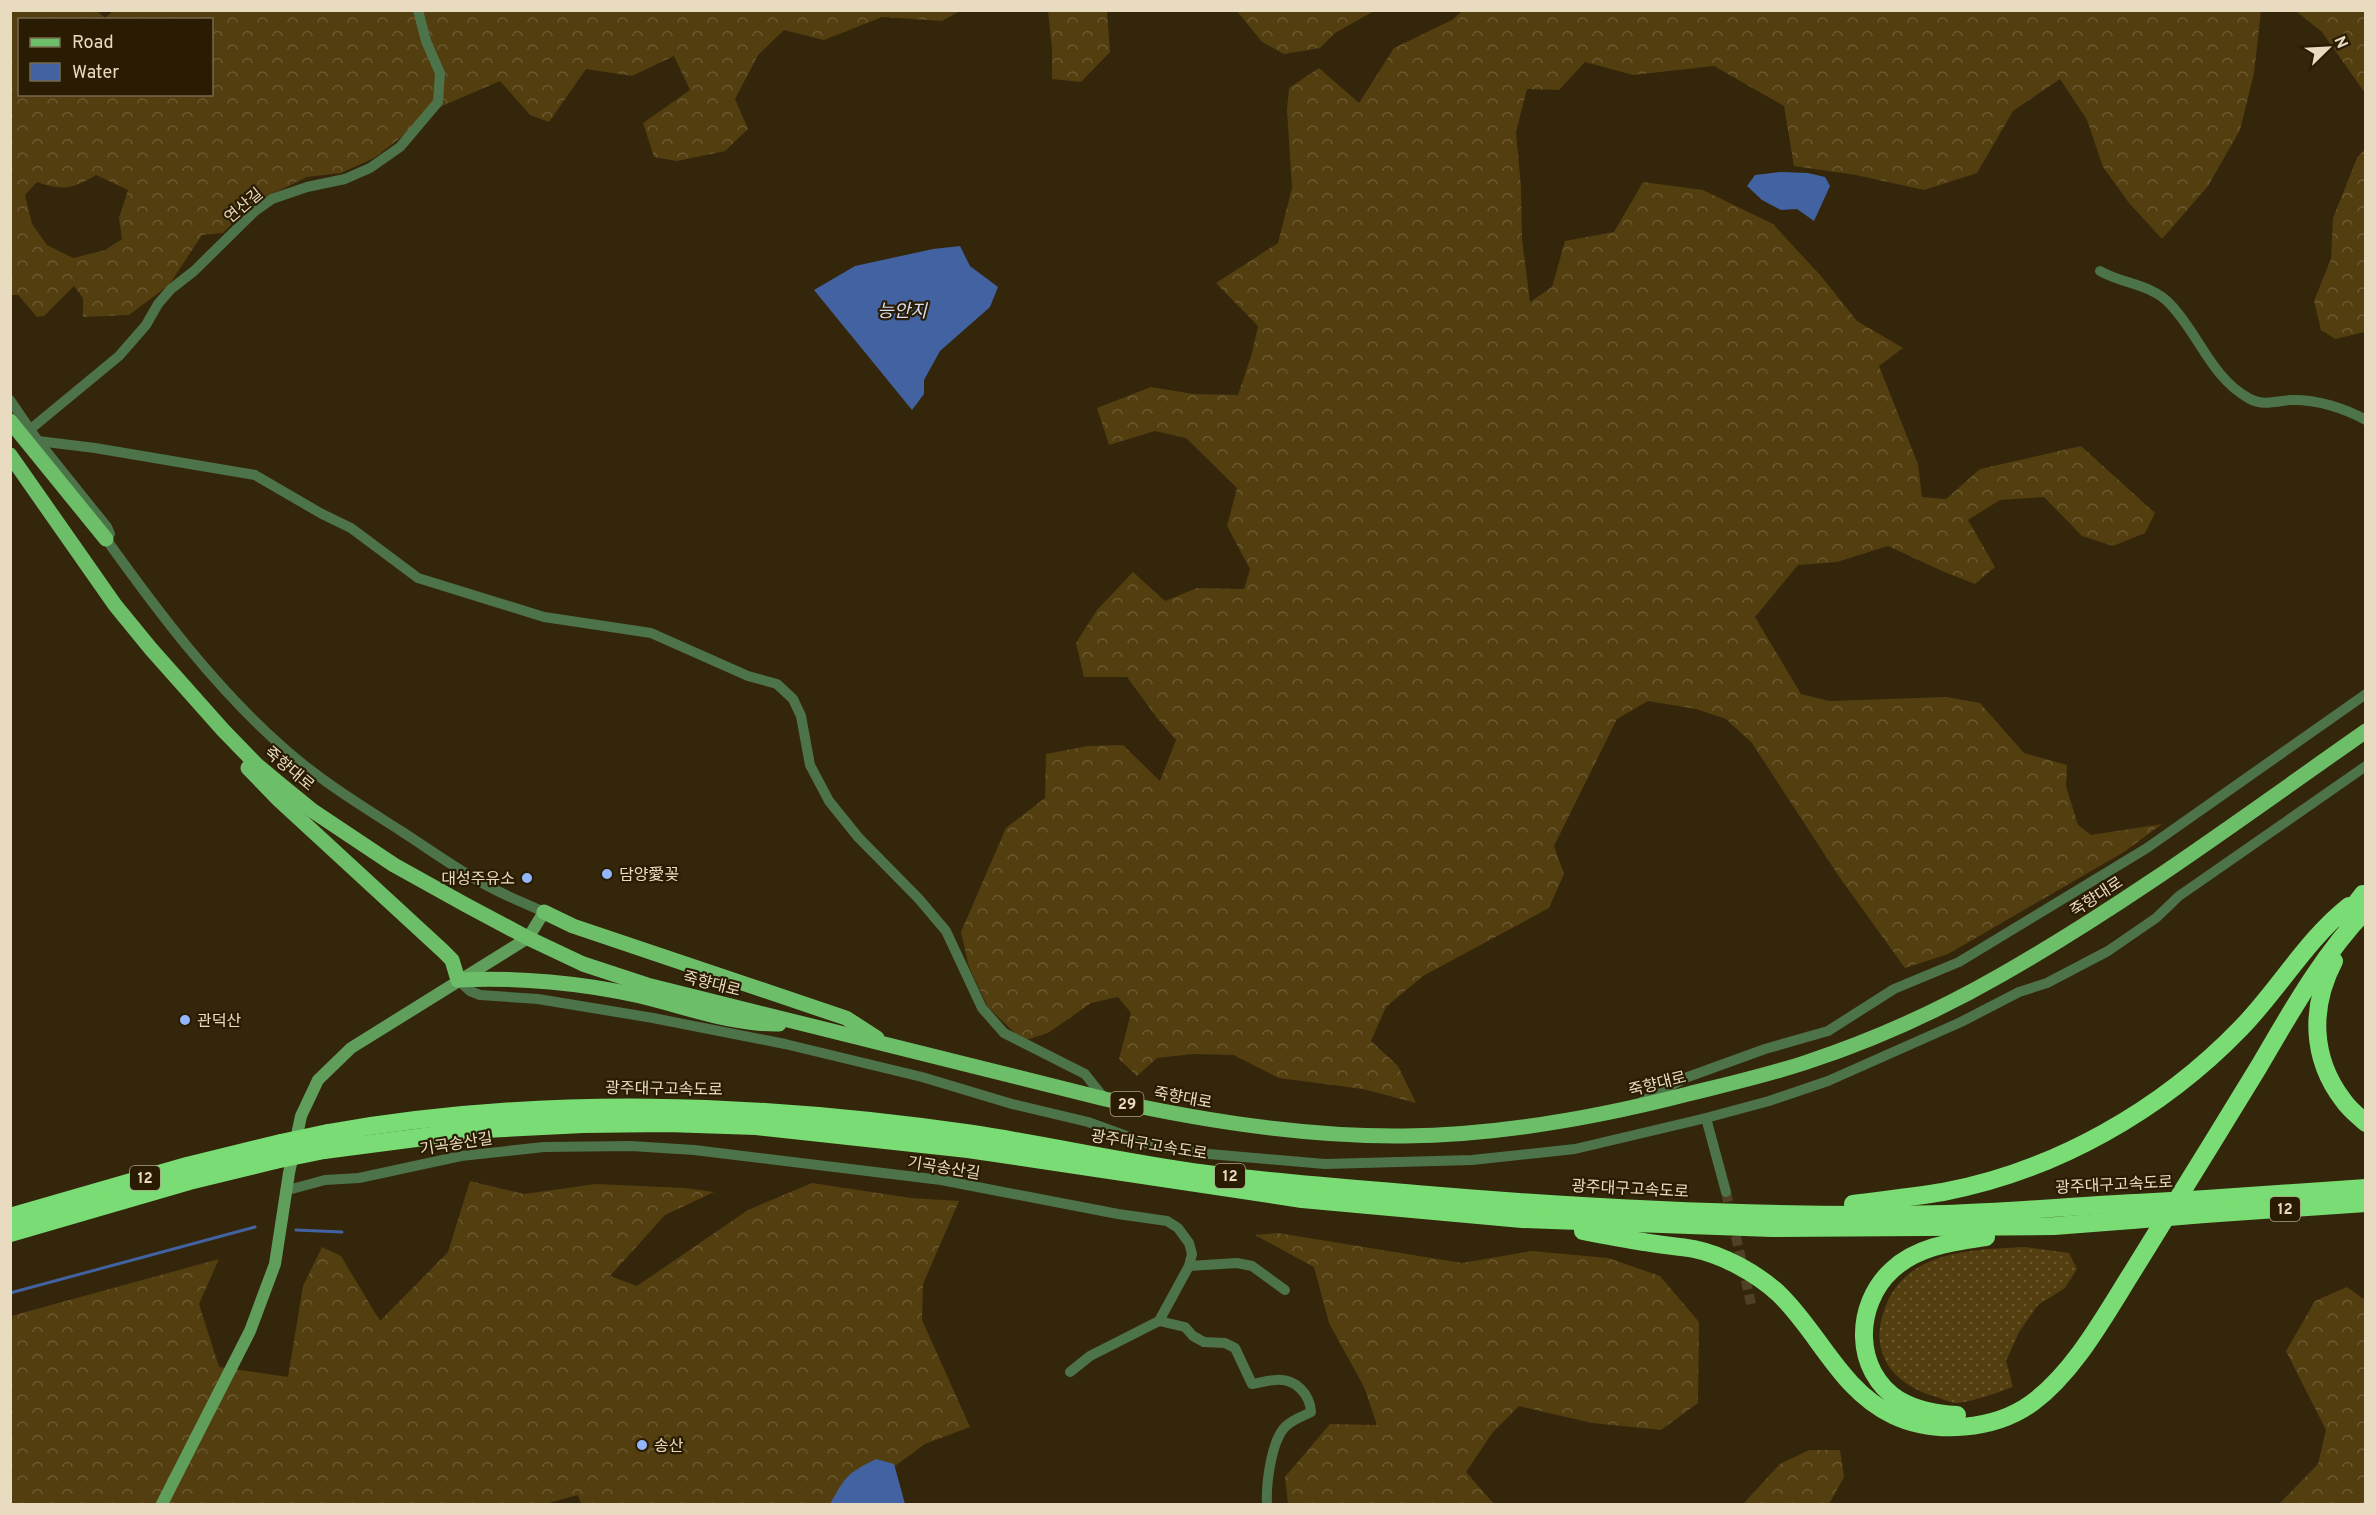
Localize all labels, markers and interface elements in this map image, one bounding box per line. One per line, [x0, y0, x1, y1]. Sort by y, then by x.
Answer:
legend [18, 18, 213, 96]
north arrow [2298, 18, 2358, 78]
text: Road [72, 32, 114, 55]
text: N [2328, 33, 2351, 52]
text: Water [72, 62, 119, 85]
street label: 연산길 [221, 185, 268, 228]
water label: 능안지 [877, 301, 928, 324]
street label: 죽향대로 [260, 743, 318, 796]
place label: 담양愛꽂 [619, 866, 679, 886]
marker: 담양愛꽂 [600, 867, 614, 881]
place label: 대성주유소 [441, 870, 515, 890]
marker: 대성주유소 [520, 871, 534, 885]
street label: 죽향대로 [2067, 873, 2127, 922]
street label: 죽향대로 [681, 968, 743, 1002]
place label: 관덕산 [197, 1012, 241, 1032]
marker: 관덕산 [178, 1013, 192, 1027]
street label: 죽향대로 [1626, 1068, 1689, 1102]
street label: 광주대구고속도로 [605, 1079, 723, 1101]
street label: 죽향대로 [1152, 1084, 1214, 1114]
road number: 29 [1110, 1092, 1144, 1116]
street label: 광주대구고속도로 [1089, 1127, 1209, 1165]
street label: 기곡송산길 [418, 1129, 494, 1161]
street label: 기곡송산길 [906, 1153, 982, 1185]
road number: 12 [1215, 1164, 1245, 1188]
road number: 12 [130, 1166, 160, 1190]
street label: 광주대구고속도로 [2055, 1173, 2174, 1199]
street label: 광주대구고속도로 [1571, 1177, 1689, 1203]
road number: 12 [2270, 1197, 2300, 1221]
place label: 송산 [654, 1437, 684, 1457]
marker: 송산 [635, 1438, 649, 1452]

